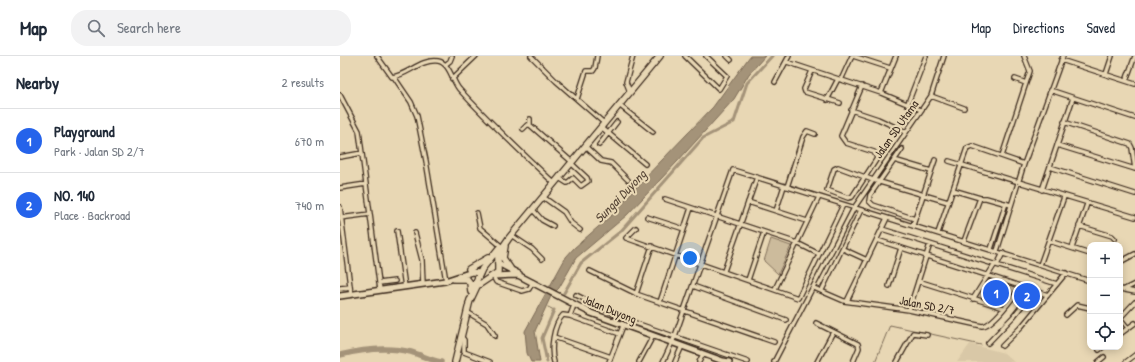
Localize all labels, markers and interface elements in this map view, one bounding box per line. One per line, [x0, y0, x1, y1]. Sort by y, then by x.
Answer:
search box [71, 10, 351, 46]
text: Map [20, 15, 47, 41]
icon: search [85, 17, 107, 39]
text: Search here [117, 17, 181, 38]
text: Map [971, 18, 991, 37]
text: Directions [1013, 18, 1064, 37]
text: Saved [1086, 18, 1115, 37]
text: Nearby [16, 71, 59, 94]
text: 2 results [282, 73, 324, 91]
street label: Jalan SD Utama [870, 96, 922, 162]
text: Playground [54, 121, 115, 142]
text: 1 [27, 132, 31, 150]
text: 670 m [295, 132, 324, 150]
text: Park · Jalan SD 2/7 [54, 142, 145, 160]
water label: Sungai Duyong [590, 165, 652, 227]
text: NO. 140 [54, 185, 95, 206]
text: 2 [26, 196, 32, 214]
text: 740 m [295, 196, 324, 214]
text: Place · Backroad [54, 206, 130, 224]
map controls [1087, 242, 1123, 350]
button: + [1087, 242, 1123, 278]
your location [680, 248, 700, 268]
pin: 1 [983, 278, 1009, 308]
button: − [1087, 278, 1123, 314]
pin: 2 [1014, 281, 1040, 311]
street label: Jalan Duyong [581, 291, 639, 327]
street label: Jalan SD 2/7 [898, 291, 956, 319]
button: locate [1087, 314, 1123, 350]

